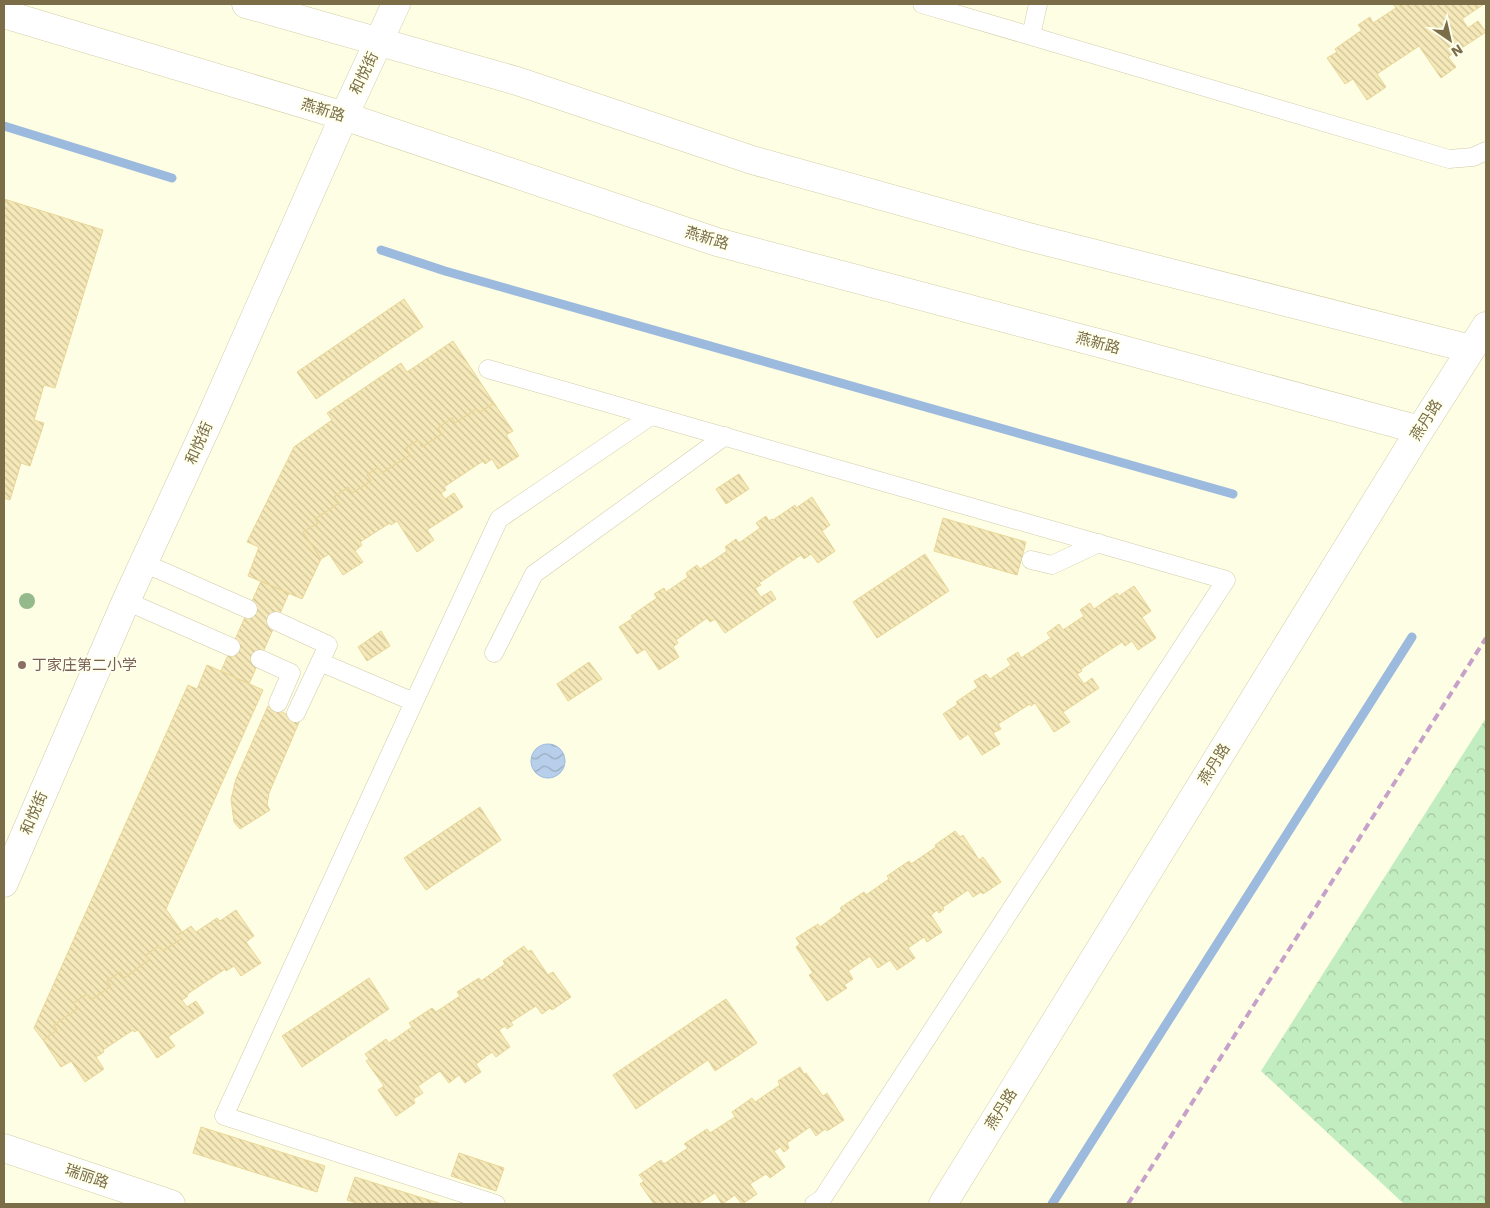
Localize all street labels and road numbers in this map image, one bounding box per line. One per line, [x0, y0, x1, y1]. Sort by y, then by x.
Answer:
street label: 和悦街 [346, 49, 382, 97]
street label: 燕新路 [299, 95, 347, 125]
street label: 燕新路 [683, 223, 731, 253]
street label: 燕新路 [1074, 328, 1122, 358]
street label: 燕丹路 [1406, 396, 1446, 444]
street label: 和悦街 [182, 419, 216, 467]
street label: 燕丹路 [1194, 740, 1234, 788]
street label: 和悦街 [17, 789, 51, 837]
street label: 燕丹路 [981, 1085, 1021, 1133]
street label: 瑞丽路 [63, 1160, 111, 1192]

